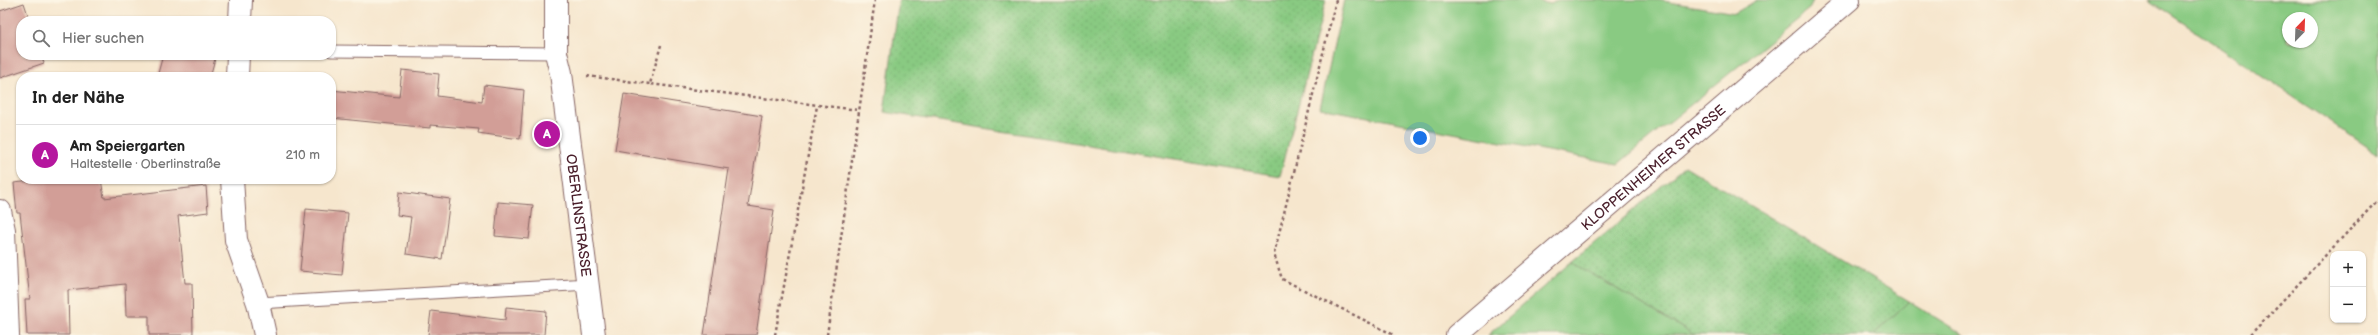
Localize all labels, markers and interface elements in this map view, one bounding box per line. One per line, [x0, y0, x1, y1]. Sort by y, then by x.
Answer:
north arrow [2282, 12, 2318, 48]
search box [16, 16, 336, 60]
icon: search [30, 27, 52, 49]
text: Hier suchen [62, 29, 144, 48]
text: In der Nähe [32, 88, 125, 108]
street label: KLOPPENHEIMER STRASSE [1578, 101, 1729, 234]
pin: A [534, 119, 560, 149]
your location [1410, 128, 1430, 148]
text: Am Speiergarten [70, 137, 185, 156]
text: A [41, 147, 49, 163]
text: 210 m [286, 147, 320, 163]
street label: OBERLINSTRASSE [562, 153, 595, 278]
text: Haltestelle · Oberlinstraße [70, 156, 221, 172]
map controls [2330, 251, 2366, 323]
button: + [2330, 251, 2366, 287]
button: − [2330, 287, 2366, 323]

